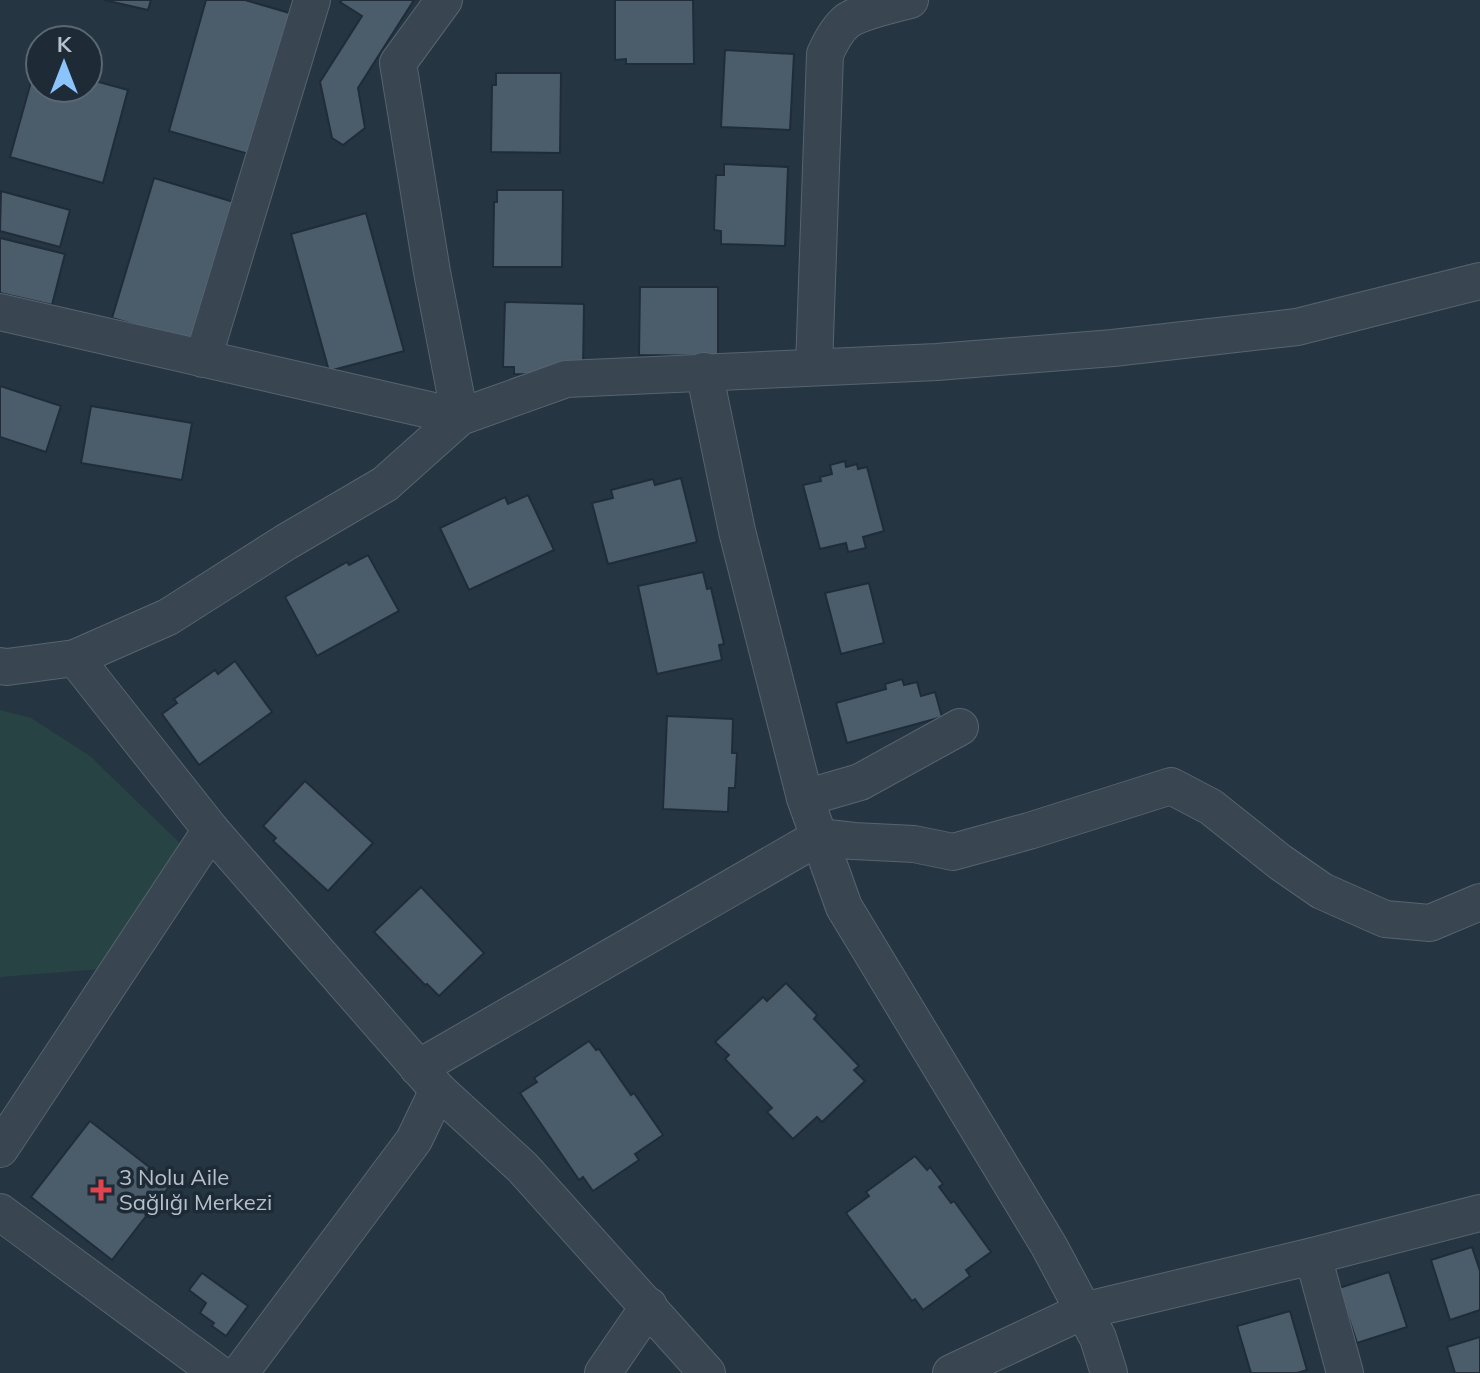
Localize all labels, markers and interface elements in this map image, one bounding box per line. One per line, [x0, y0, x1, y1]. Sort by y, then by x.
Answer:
north arrow [24, 24, 104, 104]
text: K [57, 30, 73, 58]
place label: 3 Nolu Aile Sağlığı Merkezi [119, 1163, 272, 1216]
marker: 3 Nolu Aile Sağlığı Merkezi [90, 1179, 112, 1201]

